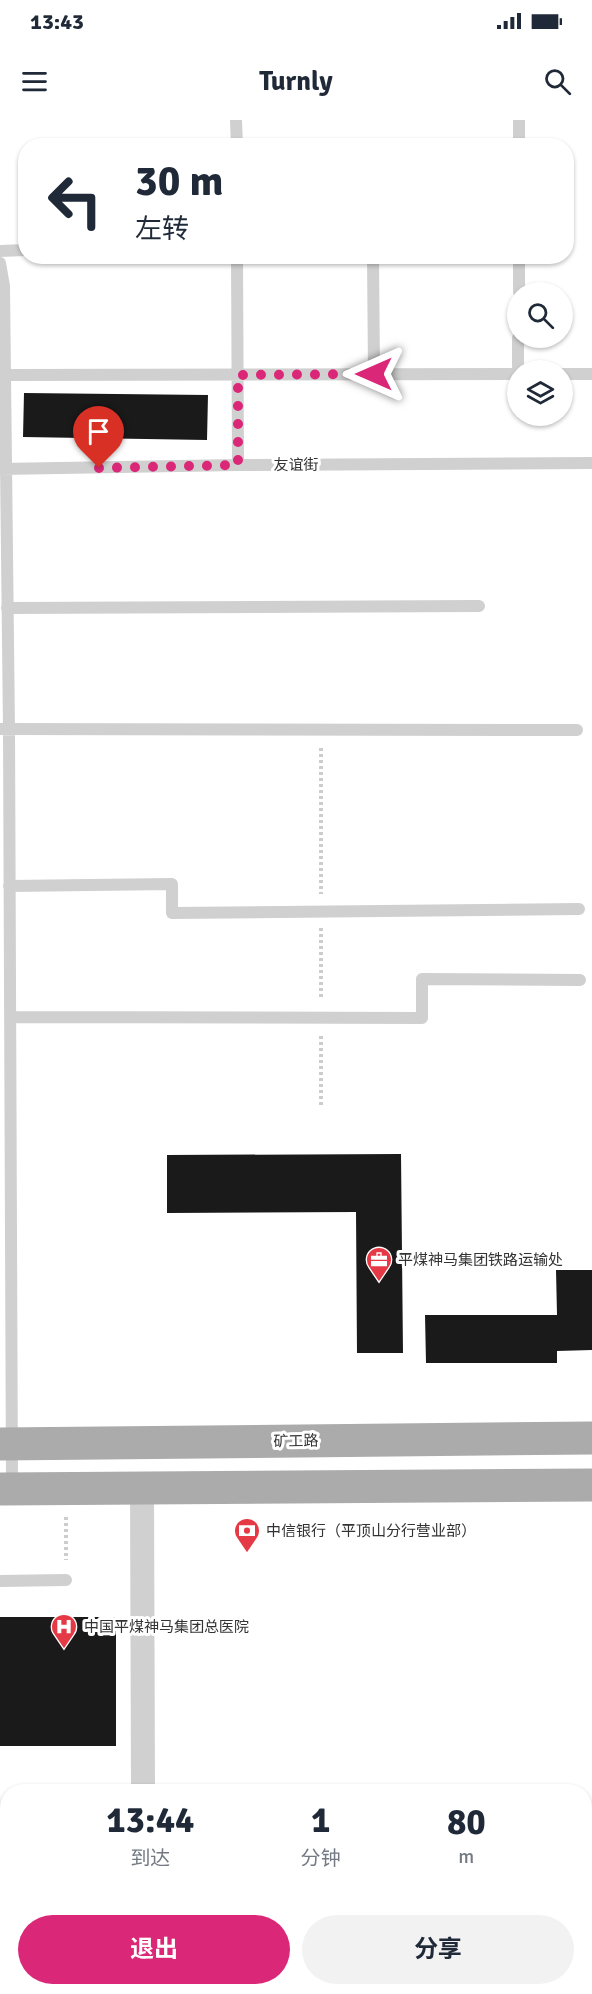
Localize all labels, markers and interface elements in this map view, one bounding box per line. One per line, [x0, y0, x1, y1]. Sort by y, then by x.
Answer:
text: 13:43 [30, 8, 84, 35]
icon: menu [18, 65, 51, 98]
text: Turnly [259, 65, 333, 98]
icon: search [541, 65, 574, 98]
text: 30 m [135, 156, 224, 207]
icon: left [36, 162, 114, 240]
text: 左转 [135, 213, 189, 246]
map controls [507, 282, 573, 426]
button: search [507, 282, 573, 348]
position arrow [342, 342, 406, 406]
button: layers [507, 360, 573, 426]
pin [73, 406, 124, 468]
icon: arrive [82, 415, 115, 448]
street label: 友谊街 [273, 456, 319, 474]
office icon: 平煤神马集团铁路运输处 [364, 1245, 394, 1283]
place label: 平煤神马集团铁路运输处 [398, 1251, 563, 1269]
street label: 矿工路 [273, 1432, 319, 1450]
bank icon: 中信银行（平顶山分行营业部） [232, 1516, 262, 1554]
place label: 中信银行（平顶山分行营业部） [266, 1522, 476, 1540]
hospital icon: 中国平煤神马集团总医院 [49, 1612, 79, 1650]
place label: 中国平煤神马集团总医院 [84, 1618, 249, 1636]
text: 13:44 [106, 1798, 195, 1843]
text: 1 [311, 1798, 330, 1843]
text: 80 [447, 1800, 486, 1845]
text: m [458, 1844, 474, 1869]
text: 到达 [130, 1846, 170, 1871]
text: 分钟 [301, 1846, 341, 1871]
button: 退出 [18, 1915, 290, 1984]
button: 分享 [302, 1915, 574, 1984]

